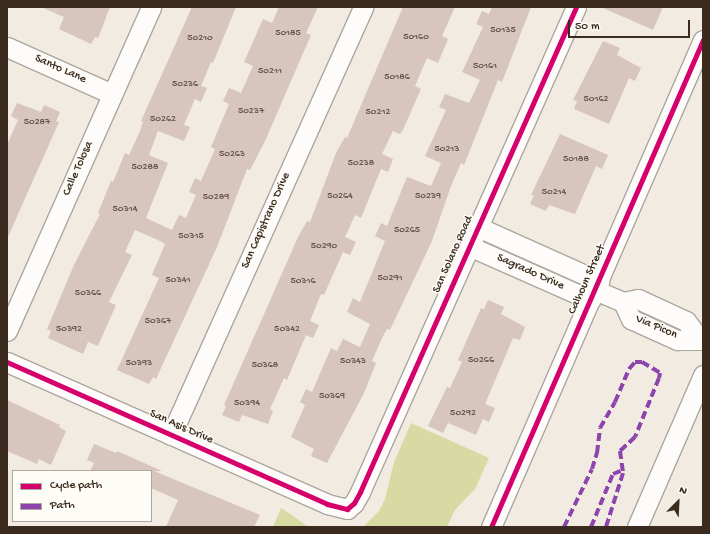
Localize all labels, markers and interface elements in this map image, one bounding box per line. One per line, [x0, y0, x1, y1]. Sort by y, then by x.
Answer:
scale bar [570, 12, 692, 38]
text: 50 m [575, 20, 600, 34]
house number: 50135 [490, 25, 516, 37]
house number: 50185 [275, 28, 301, 40]
house number: 50160 [403, 32, 429, 44]
house number: 50210 [187, 33, 213, 45]
street label: Santo Lane [32, 52, 88, 88]
house number: 50161 [473, 61, 497, 73]
house number: 50211 [258, 66, 282, 78]
house number: 50186 [384, 72, 410, 84]
house number: 50236 [172, 79, 198, 91]
house number: 50162 [584, 94, 608, 106]
house number: 50237 [238, 106, 264, 118]
house number: 50212 [366, 107, 390, 119]
house number: 50262 [150, 114, 176, 126]
house number: 50287 [24, 117, 50, 129]
street label: Calle Tolosa [61, 139, 97, 199]
house number: 50213 [434, 144, 460, 156]
house number: 50263 [219, 149, 245, 161]
house number: 50188 [563, 154, 589, 166]
house number: 50238 [348, 158, 374, 170]
house number: 50288 [132, 162, 158, 174]
street label: San Capistrano Drive [239, 171, 295, 271]
house number: 50214 [542, 187, 566, 199]
house number: 50264 [327, 191, 353, 203]
house number: 50239 [415, 191, 441, 203]
house number: 50289 [203, 192, 229, 204]
house number: 50314 [113, 204, 137, 216]
street label: San Solano Road [431, 214, 477, 296]
house number: 50265 [394, 225, 420, 237]
house number: 50315 [178, 231, 204, 243]
house number: 50290 [311, 241, 337, 253]
street label: Calhoun Street [566, 243, 610, 317]
street label: Sagrado Drive [494, 252, 566, 294]
house number: 50291 [378, 273, 402, 285]
house number: 50341 [166, 275, 190, 287]
house number: 50316 [290, 276, 316, 288]
house number: 50366 [75, 288, 101, 300]
street label: Via Picon [633, 313, 679, 343]
house number: 50367 [145, 316, 171, 328]
house number: 50392 [56, 324, 82, 336]
house number: 50342 [274, 324, 300, 336]
house number: 50266 [468, 355, 494, 367]
house number: 50343 [340, 356, 366, 368]
house number: 50393 [126, 358, 152, 370]
house number: 50368 [252, 360, 278, 372]
house number: 50369 [319, 391, 345, 403]
house number: 50394 [234, 398, 260, 410]
street label: San Asis Drive [147, 408, 215, 448]
house number: 50292 [450, 408, 476, 420]
legend [12, 470, 152, 522]
text: Cycle path [50, 479, 102, 493]
north arrow [658, 482, 698, 522]
text: N [677, 484, 689, 498]
text: Path [50, 499, 75, 513]

